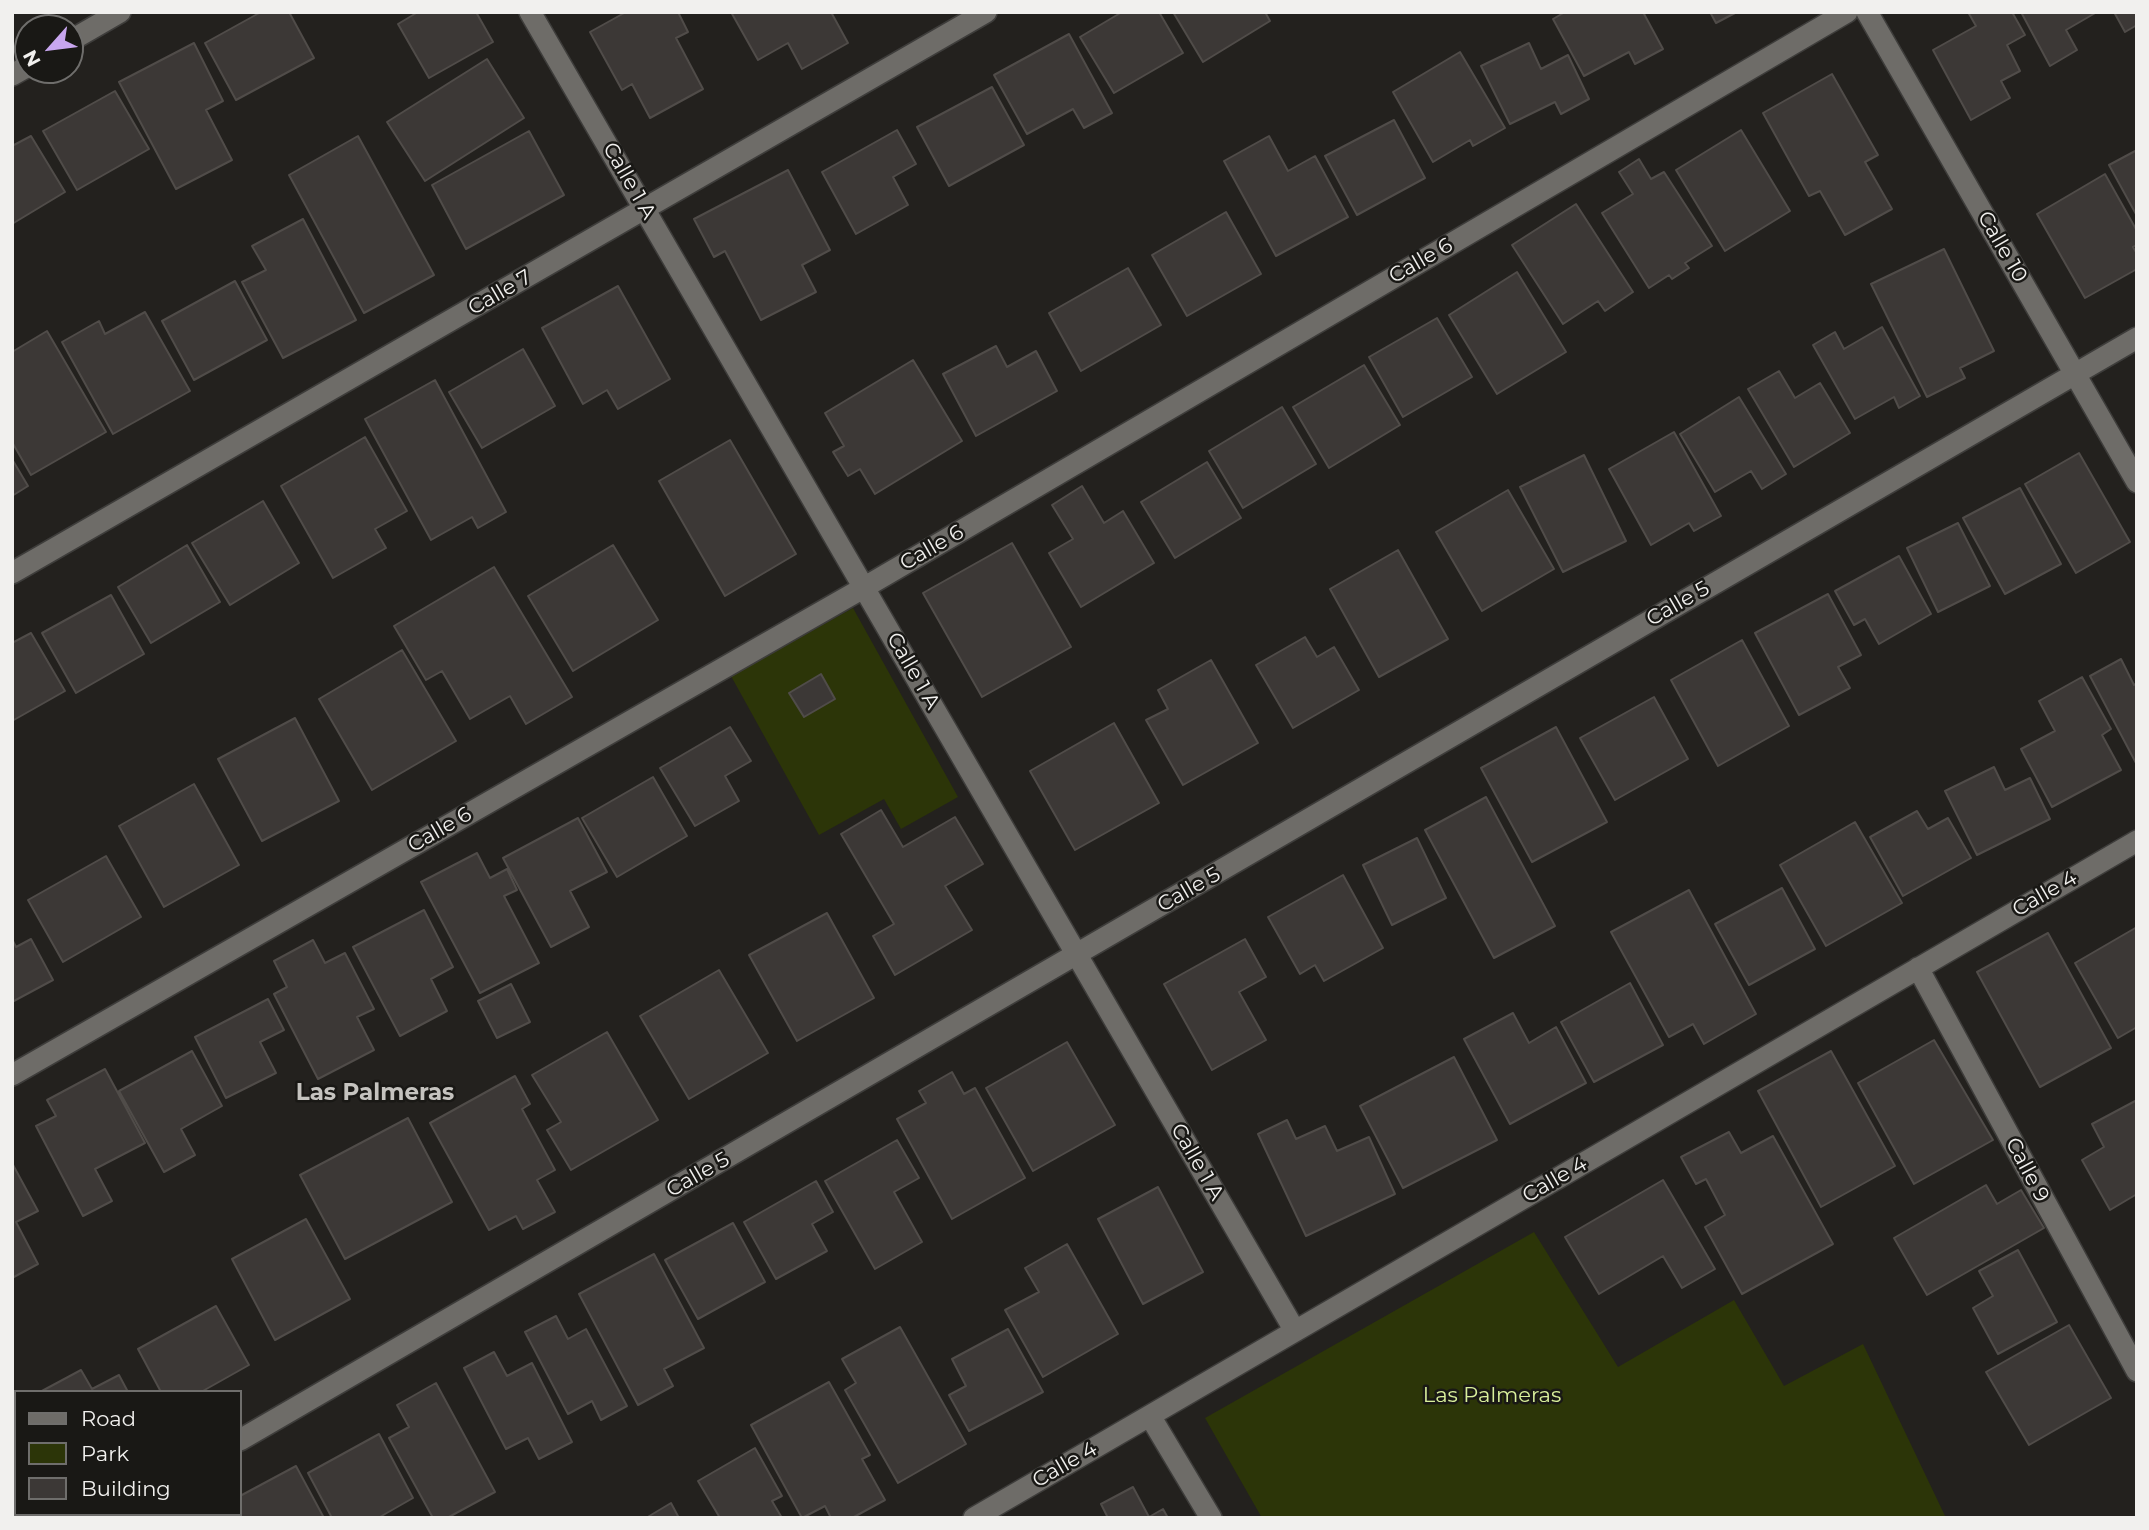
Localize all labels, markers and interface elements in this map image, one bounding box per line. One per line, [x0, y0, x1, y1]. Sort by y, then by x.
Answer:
north arrow [14, 14, 84, 84]
text: N [18, 46, 46, 70]
street label: Calle 1 A [597, 138, 661, 224]
street label: Calle 10 [1972, 207, 2032, 287]
street label: Calle 6 [1385, 233, 1457, 289]
street label: Calle 7 [464, 265, 536, 321]
street label: Calle 6 [896, 520, 968, 576]
street label: Calle 5 [1642, 576, 1714, 632]
street label: Calle 1 A [881, 628, 945, 714]
street label: Calle 6 [404, 802, 476, 858]
street label: Calle 5 [1153, 862, 1225, 918]
street label: Calle 4 [2008, 865, 2082, 923]
district label: Las Palmeras [296, 1079, 454, 1107]
street label: Calle 1 A [1165, 1119, 1229, 1205]
street label: Calle 9 [2000, 1133, 2054, 1207]
street label: Calle 5 [662, 1147, 734, 1203]
street label: Calle 4 [1518, 1151, 1592, 1209]
park label: Las Palmeras [1423, 1383, 1561, 1409]
legend [14, 1390, 242, 1516]
text: Road [81, 1406, 136, 1431]
street label: Calle 4 [1028, 1436, 1102, 1494]
text: Park [81, 1441, 129, 1466]
text: Building [81, 1476, 171, 1501]

